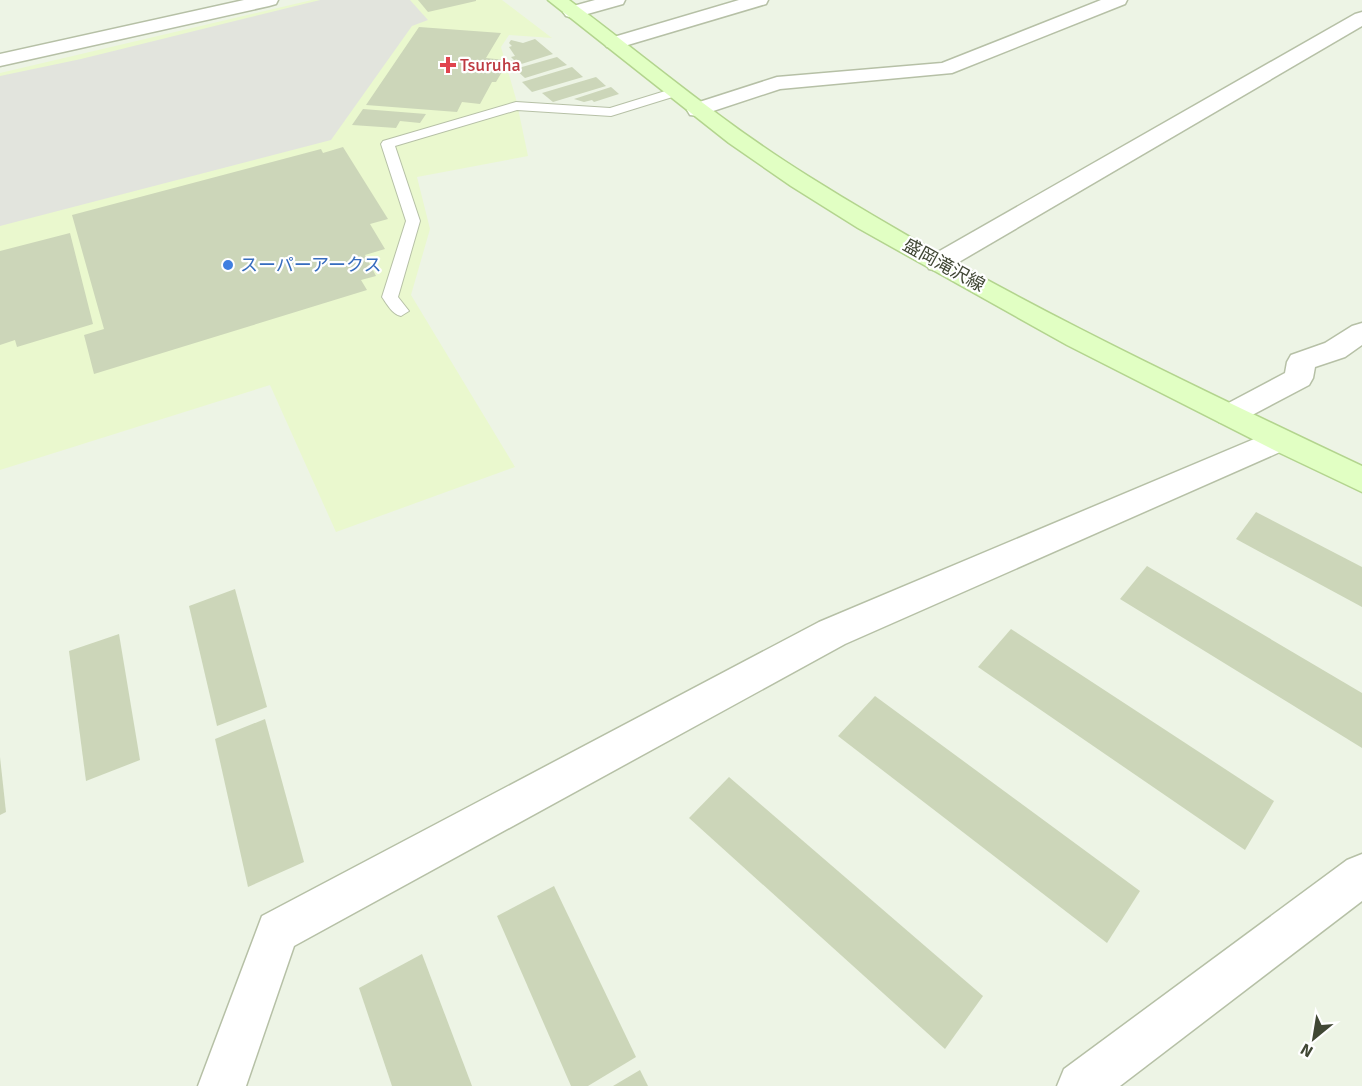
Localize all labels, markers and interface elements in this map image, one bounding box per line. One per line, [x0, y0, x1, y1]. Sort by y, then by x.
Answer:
place label: Tsuruha [460, 54, 521, 76]
marker: Tsuruha [441, 58, 455, 72]
street label: 盛岡滝沢線 [899, 234, 989, 296]
place label: スーパーアークス [240, 254, 381, 276]
marker: スーパーアークス [221, 258, 235, 272]
north arrow [1284, 1008, 1344, 1068]
text: N [1297, 1039, 1317, 1062]

